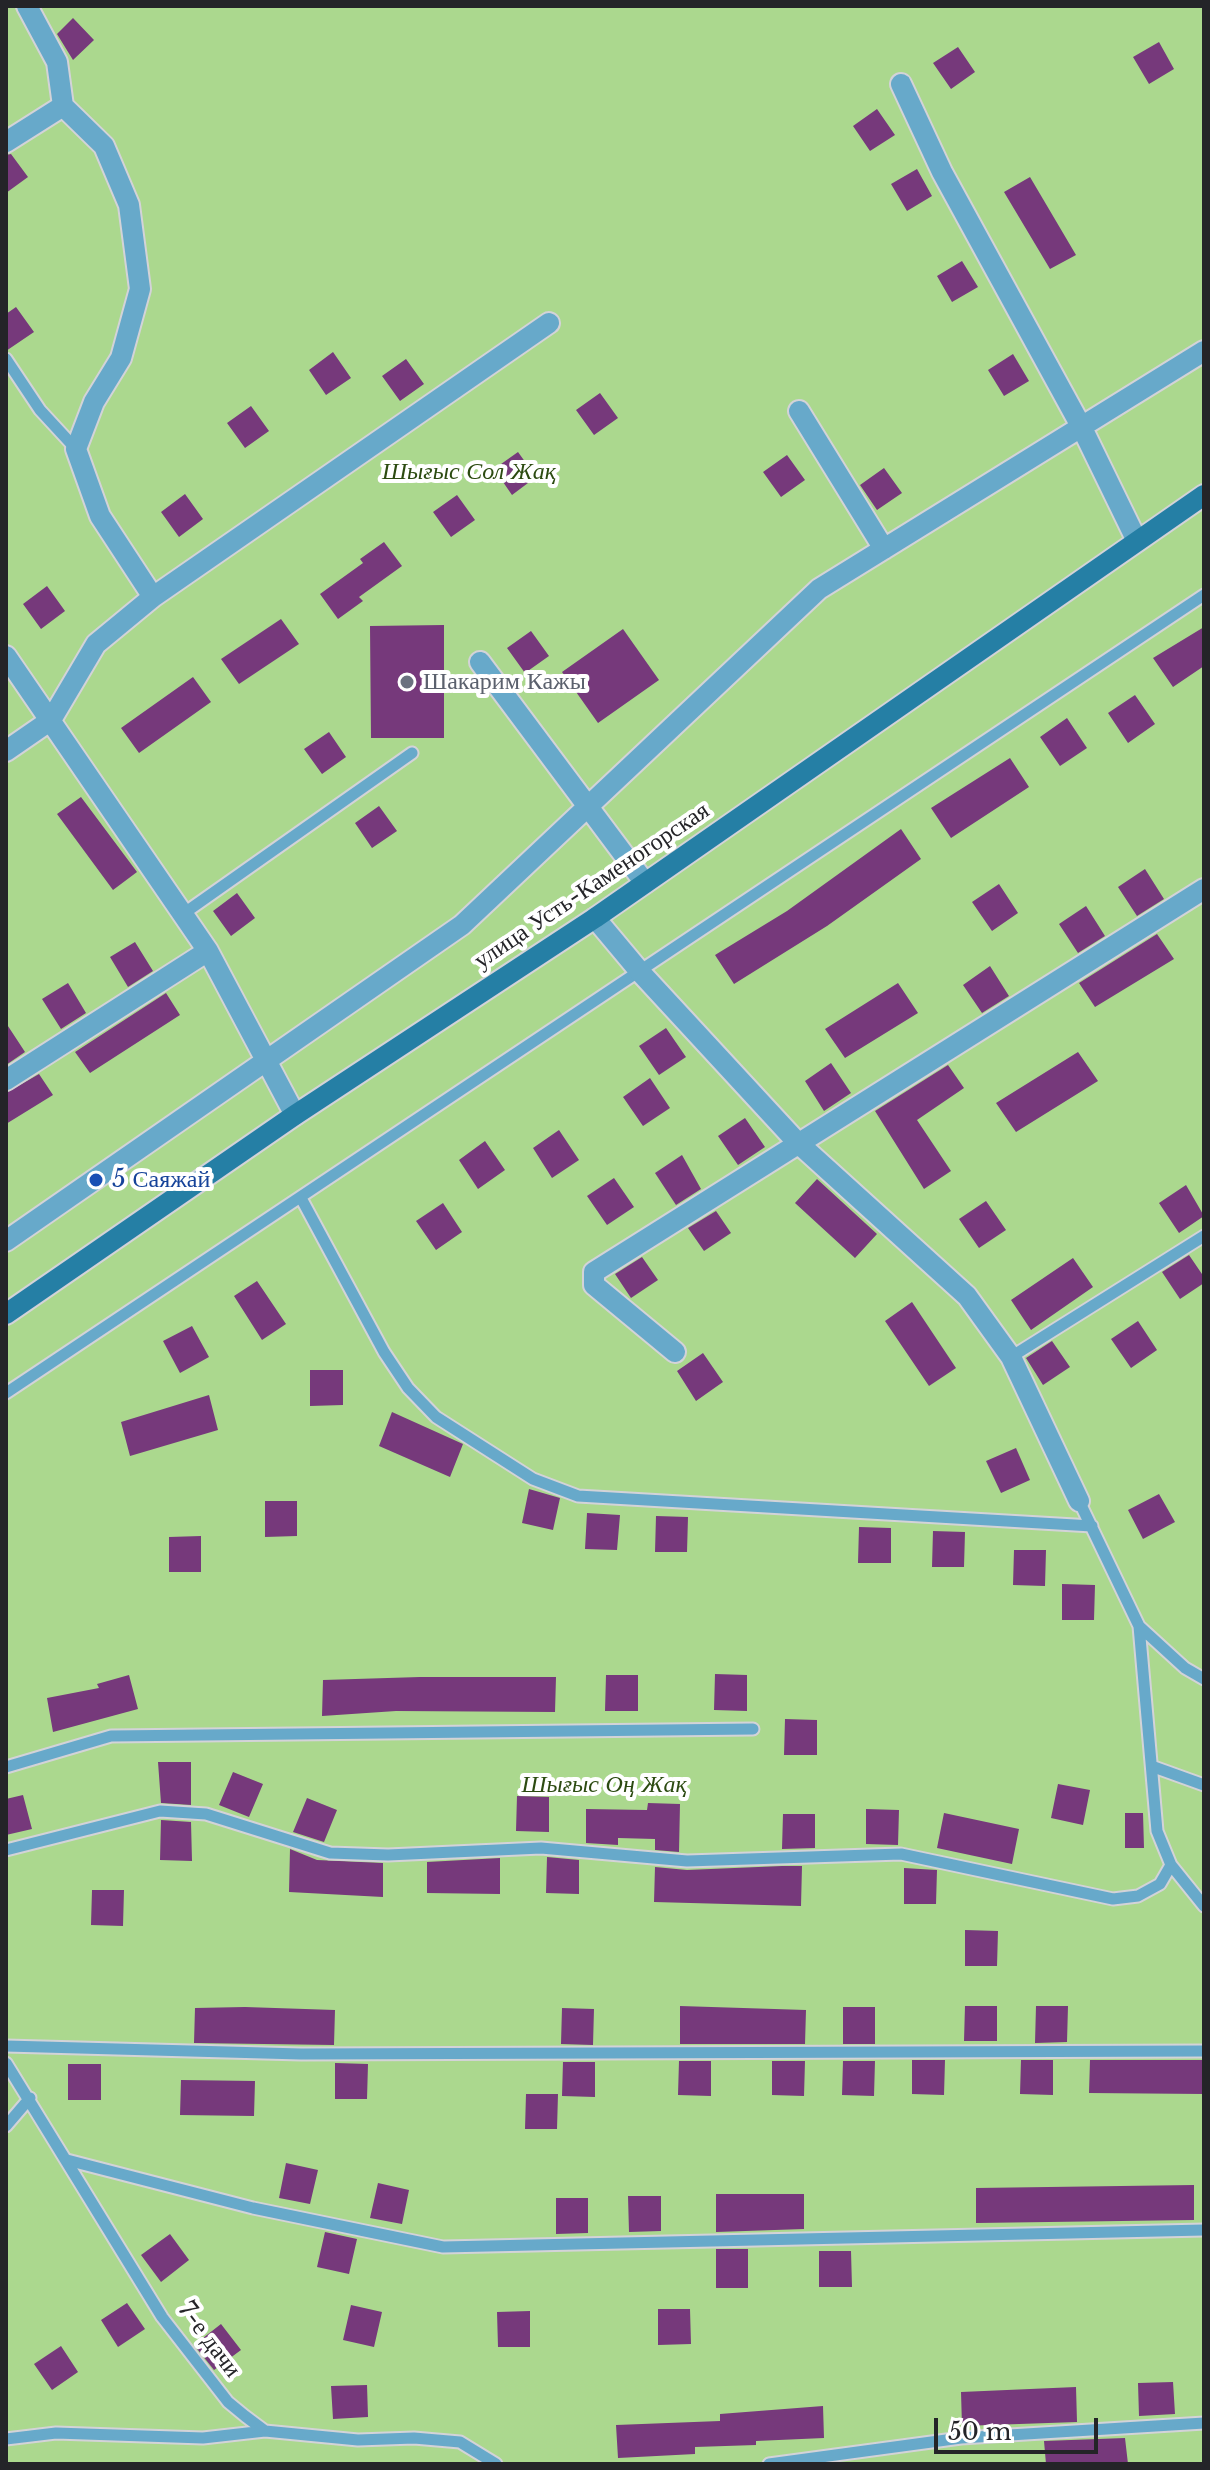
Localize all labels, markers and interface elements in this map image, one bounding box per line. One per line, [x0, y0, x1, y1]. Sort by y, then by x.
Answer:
park label: Шығыс Сол Жақ [382, 458, 556, 486]
place label: Шакарим Кажы [423, 668, 586, 696]
marker: Шакарим Кажы [398, 673, 416, 691]
street label: улица Усть-Каменогорская [469, 797, 715, 975]
place label: 5 Саяжай [112, 1166, 210, 1194]
marker: 5 Саяжай [87, 1171, 105, 1189]
park label: Шығыс Оң Жақ [521, 1771, 687, 1799]
street label: 7-е дачи [171, 2297, 247, 2383]
scale bar [938, 2402, 1102, 2452]
text: 50 m [948, 2417, 1011, 2446]

